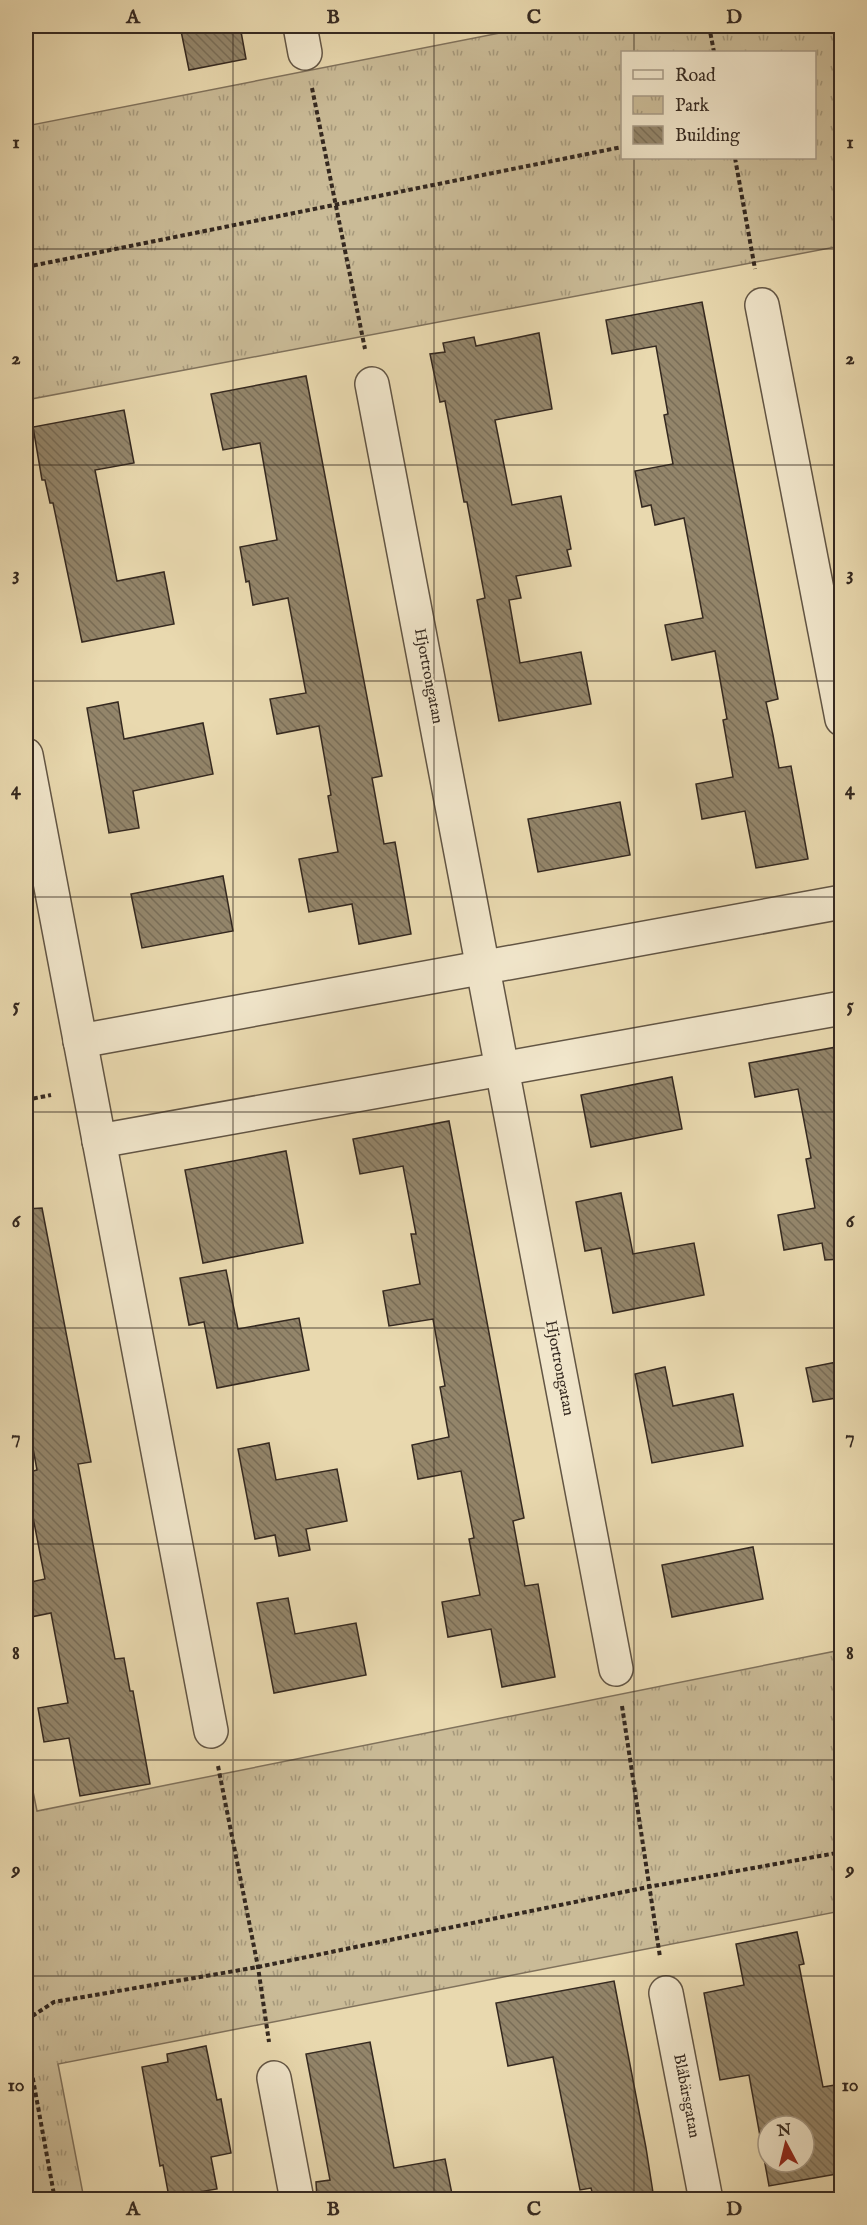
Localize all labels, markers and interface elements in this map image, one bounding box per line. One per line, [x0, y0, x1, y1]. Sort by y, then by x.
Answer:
text: A [125, 5, 141, 30]
text: B [326, 5, 340, 30]
text: C [527, 5, 541, 30]
text: D [726, 5, 742, 30]
legend [621, 51, 816, 159]
text: Road [675, 65, 716, 88]
text: Park [675, 95, 710, 118]
text: Building [675, 125, 740, 148]
text: 1 [12, 130, 20, 155]
text: 1 [846, 130, 854, 155]
text: 2 [11, 346, 21, 371]
text: 2 [845, 346, 855, 371]
text: 3 [12, 562, 20, 587]
text: 3 [846, 562, 854, 587]
street label: Hjortrongatan [409, 626, 447, 726]
text: 4 [11, 777, 22, 802]
text: 4 [845, 777, 856, 802]
text: 5 [12, 993, 20, 1018]
text: 5 [846, 993, 854, 1018]
text: 6 [12, 1209, 22, 1234]
text: 6 [846, 1209, 856, 1234]
street label: Hjortrongatan [540, 1318, 578, 1418]
text: 7 [11, 1425, 21, 1450]
text: 7 [845, 1425, 855, 1450]
text: 8 [12, 1641, 20, 1666]
text: 8 [846, 1641, 854, 1666]
text: 9 [11, 1857, 21, 1882]
text: 9 [845, 1857, 855, 1882]
street label: Blåbärsgatan [668, 2052, 704, 2140]
text: 10 [7, 2073, 25, 2098]
text: 10 [841, 2073, 859, 2098]
north arrow [756, 2114, 816, 2174]
text: N [775, 2120, 793, 2142]
text: A [125, 2197, 141, 2222]
text: B [326, 2197, 340, 2222]
text: C [527, 2197, 541, 2222]
text: D [726, 2197, 742, 2222]

